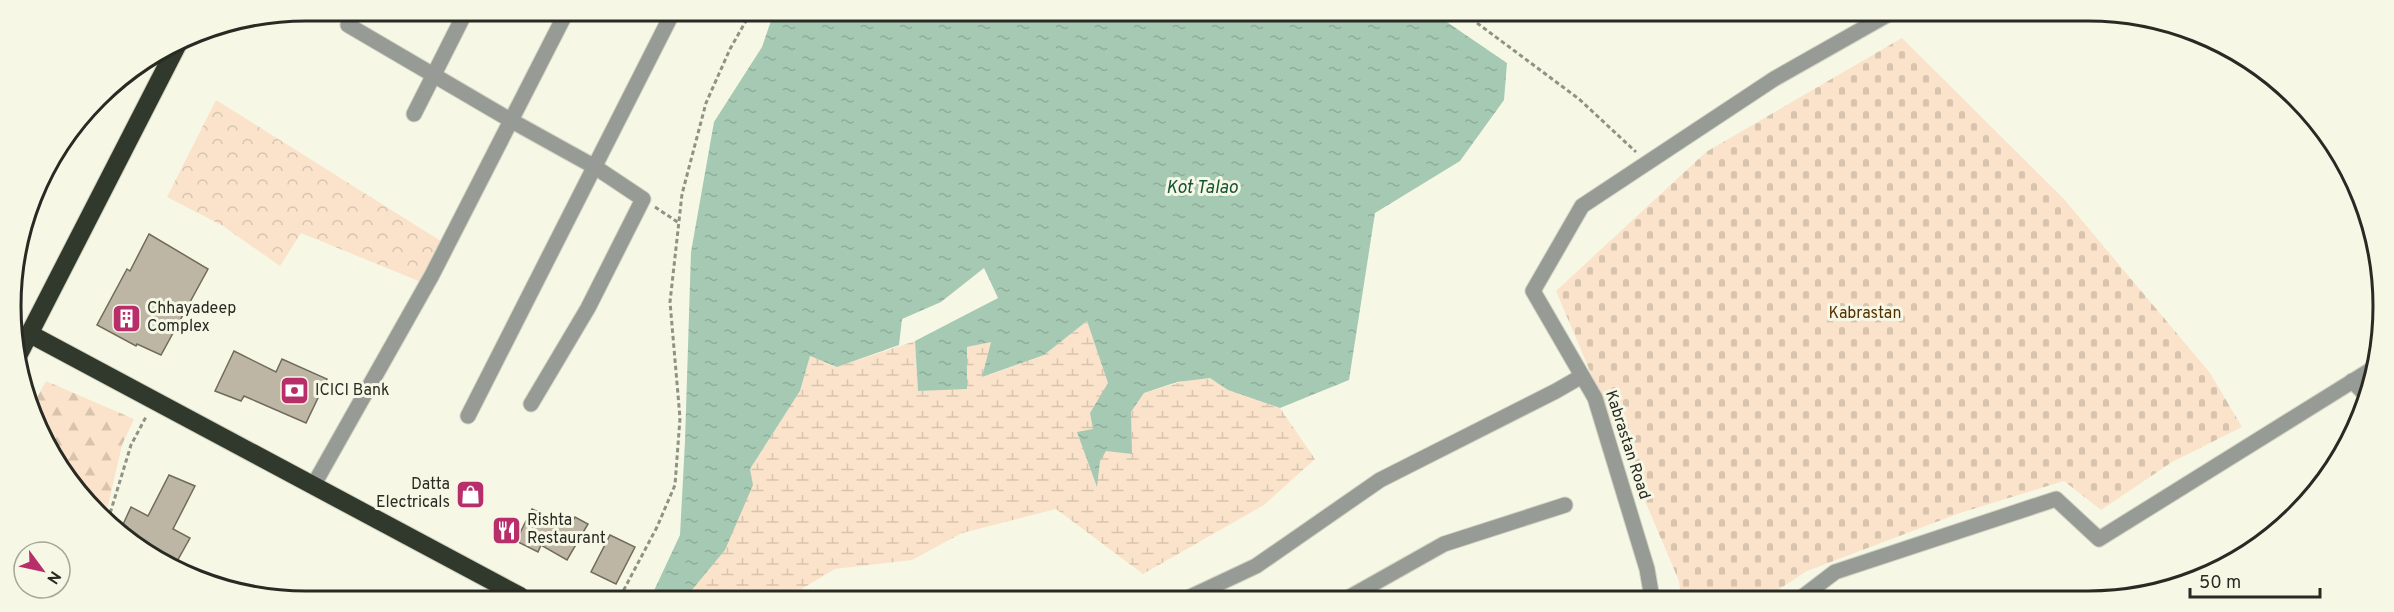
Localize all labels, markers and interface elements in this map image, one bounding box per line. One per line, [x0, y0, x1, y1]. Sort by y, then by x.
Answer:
water label: Kot Talao [1166, 177, 1238, 200]
place label: Chhayadeep Complex [147, 299, 236, 337]
building icon: Chhayadeep Complex [110, 302, 142, 334]
park label: Kabrastan [1829, 304, 1901, 324]
bank icon: ICICI Bank [278, 375, 310, 407]
place label: ICICI Bank [315, 381, 390, 401]
street label: Kabrastan Road [1600, 388, 1654, 502]
place label: Datta Electricals [376, 475, 450, 513]
shop icon: Datta Electricals [455, 478, 487, 510]
place label: Rishta Restaurant [527, 511, 606, 549]
restaurant icon: Rishta Restaurant [490, 514, 522, 546]
north arrow [12, 540, 72, 600]
scale bar [2190, 561, 2320, 599]
text: N [41, 567, 64, 587]
text: 50 m [2199, 572, 2241, 595]

